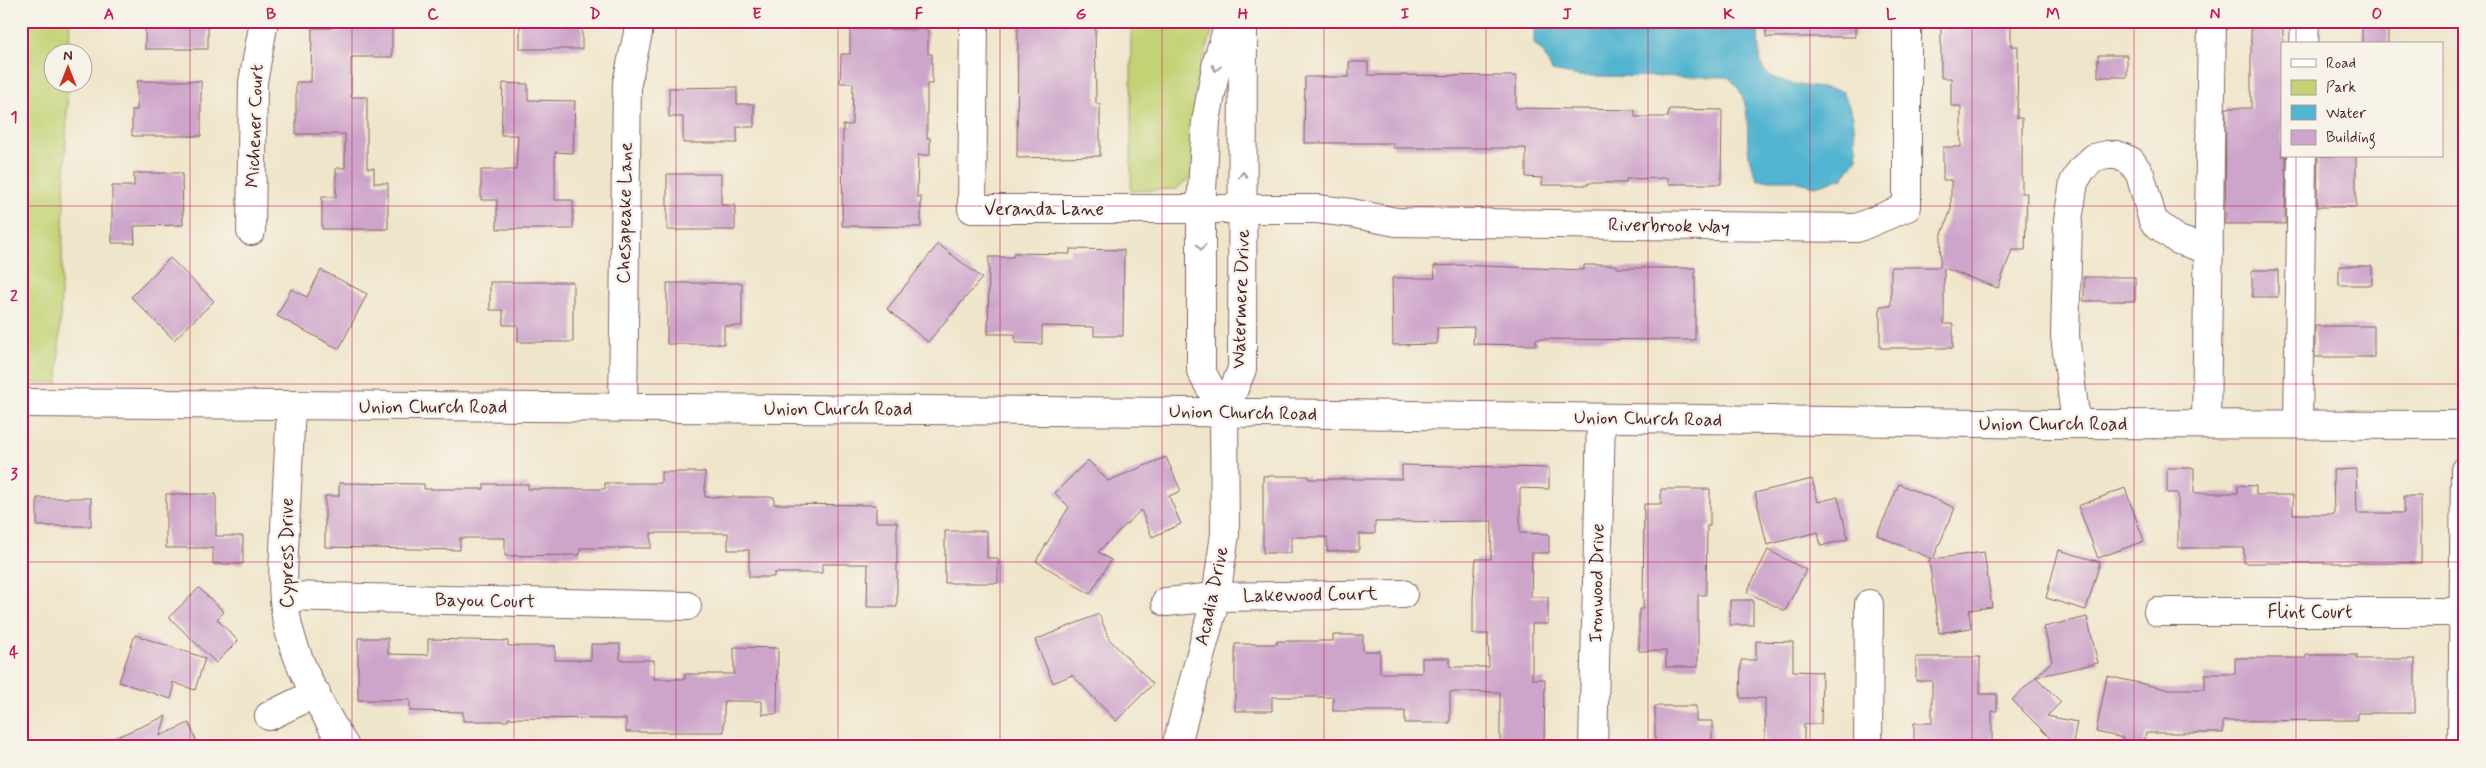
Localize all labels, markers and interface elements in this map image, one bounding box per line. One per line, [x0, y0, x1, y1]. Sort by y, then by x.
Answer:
text: A [104, 4, 114, 25]
text: B [266, 4, 276, 25]
text: C [427, 4, 439, 25]
text: D [589, 4, 601, 25]
text: E [752, 4, 762, 25]
text: F [915, 4, 924, 25]
text: G [1076, 4, 1087, 25]
text: H [1238, 4, 1249, 25]
text: I [1401, 4, 1410, 25]
text: J [1562, 4, 1572, 25]
text: K [1723, 4, 1735, 25]
text: L [1886, 4, 1897, 25]
text: M [2046, 4, 2060, 25]
text: N [2210, 4, 2220, 25]
text: O [2372, 4, 2383, 25]
north arrow [42, 42, 92, 92]
legend [2281, 42, 2444, 158]
text: N [63, 47, 73, 65]
text: Road [2326, 54, 2356, 74]
one-way arrow [1211, 63, 1222, 72]
street label: Michener Court [240, 64, 270, 188]
text: Park [2326, 78, 2356, 98]
text: Water [2326, 104, 2366, 124]
text: 1 [10, 107, 18, 128]
text: Building [2326, 128, 2376, 149]
street label: Chesapeake Lane [611, 142, 639, 284]
one-way arrow [1238, 171, 1248, 178]
street label: Veranda Lane [984, 197, 1104, 222]
street label: Riverbrook Way [1608, 212, 1730, 240]
street label: Watermere Drive [1226, 229, 1256, 369]
one-way arrow [1196, 243, 1206, 251]
text: 2 [10, 286, 18, 307]
street label: Union Church Road [359, 395, 507, 420]
street label: Union Church Road [764, 397, 912, 422]
street label: Union Church Road [1169, 399, 1317, 427]
street label: Union Church Road [1574, 405, 1722, 433]
street label: Union Church Road [1979, 412, 2127, 437]
text: 3 [10, 464, 18, 485]
street label: Cypress Drive [275, 498, 300, 608]
street label: Ironwood Drive [1583, 523, 1611, 643]
street label: Acadia Drive [1189, 544, 1235, 648]
street label: Lakewood Court [1243, 581, 1377, 609]
street label: Bayou Court [435, 588, 535, 614]
street label: Flint Court [2268, 600, 2352, 625]
text: 4 [9, 642, 19, 663]

